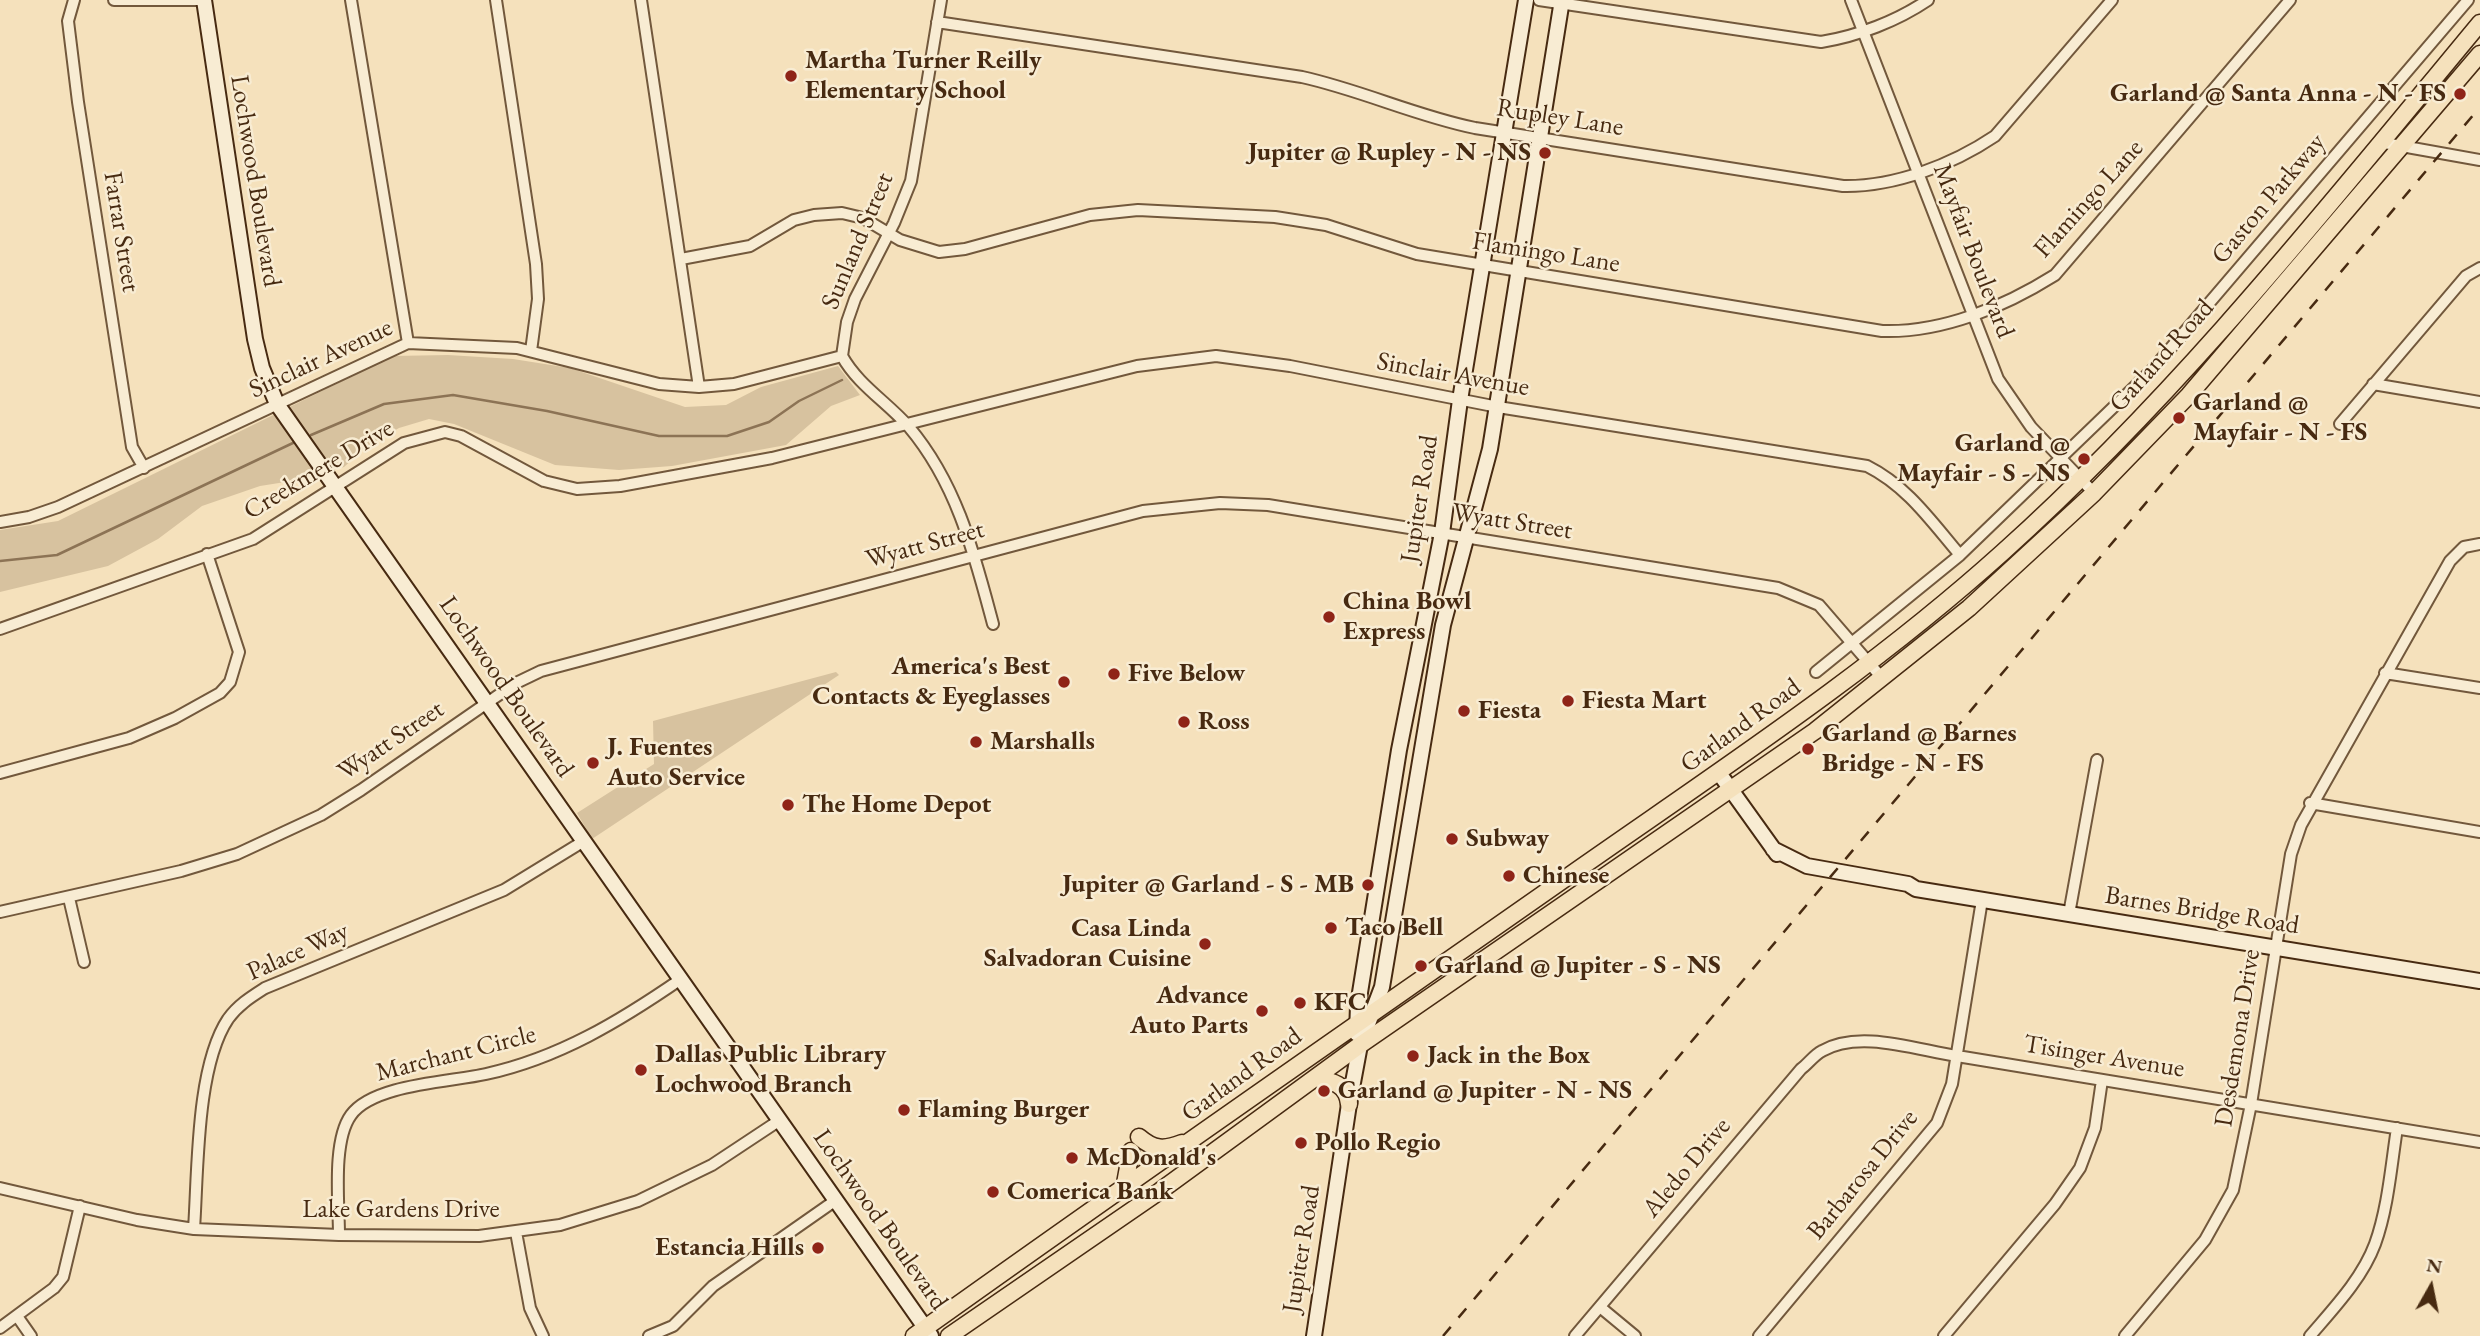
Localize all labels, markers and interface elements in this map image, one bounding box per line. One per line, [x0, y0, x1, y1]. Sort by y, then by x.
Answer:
place label: Martha Turner Reilly Elementary School [805, 45, 1041, 106]
marker: Martha Turner Reilly Elementary School [783, 68, 799, 84]
street label: Lochwood Boulevard [223, 73, 287, 289]
place label: Garland @ Santa Anna - N - FS [2110, 78, 2446, 110]
marker: Garland @ Santa Anna - N - FS [2452, 86, 2468, 102]
street label: Rupley Lane [1494, 93, 1626, 143]
street label: Gaston Parkway [2205, 127, 2333, 271]
street label: Flamingo Lane [2028, 133, 2150, 265]
place label: Jupiter @ Rupley - N - NS [1248, 137, 1531, 169]
marker: Jupiter @ Rupley - N - NS [1537, 145, 1553, 161]
street label: Mayfair Boulevard [1925, 159, 2021, 343]
street label: Sunland Street [815, 168, 901, 314]
street label: Farrar Street [96, 169, 146, 295]
street label: Flamingo Lane [1470, 226, 1622, 280]
street label: Garland Road [2103, 293, 2221, 419]
street label: Sinclair Avenue [245, 312, 397, 406]
street label: Sinclair Avenue [1374, 346, 1532, 404]
place label: Garland @ Mayfair - N - FS [2193, 387, 2367, 448]
marker: Garland @ Mayfair - N - FS [2171, 410, 2187, 426]
street label: Creekmere Drive [238, 413, 400, 527]
place label: Garland @ Mayfair - S - NS [1897, 428, 2070, 490]
street label: Jupiter Road [1395, 433, 1445, 565]
marker: Garland @ Mayfair - S - NS [2076, 451, 2092, 467]
street label: Wyatt Street [1450, 497, 1574, 547]
street label: Wyatt Street [862, 514, 988, 576]
place label: China Bowl Express [1343, 586, 1471, 648]
street label: Lochwood Boulevard [432, 590, 580, 784]
marker: China Bowl Express [1321, 609, 1337, 625]
place label: America's Best Contacts & Eyeglasses [812, 651, 1050, 712]
place label: Five Below [1128, 658, 1245, 690]
marker: Five Below [1106, 666, 1122, 682]
street label: Garland Road [1675, 672, 1807, 780]
marker: America's Best Contacts & Eyeglasses [1056, 674, 1072, 690]
place label: Fiesta Mart [1582, 685, 1707, 717]
marker: Fiesta Mart [1560, 693, 1576, 709]
street label: Wyatt Street [332, 694, 450, 788]
place label: Fiesta [1478, 695, 1541, 727]
marker: Fiesta [1456, 703, 1472, 719]
place label: Ross [1198, 706, 1250, 738]
marker: Ross [1176, 714, 1192, 730]
place label: Garland @ Barnes Bridge - N - FS [1822, 718, 2017, 780]
place label: Marshalls [990, 726, 1095, 758]
place label: J. Fuentes Auto Service [607, 732, 745, 794]
marker: Marshalls [968, 734, 984, 750]
marker: Garland @ Barnes Bridge - N - FS [1800, 741, 1816, 757]
marker: J. Fuentes Auto Service [585, 755, 601, 771]
place label: The Home Depot [802, 789, 991, 821]
marker: The Home Depot [780, 797, 796, 813]
place label: Subway [1466, 823, 1549, 855]
marker: Subway [1444, 831, 1460, 847]
place label: Chinese [1523, 860, 1609, 892]
marker: Chinese [1501, 868, 1517, 884]
place label: Jupiter @ Garland - S - MB [1062, 869, 1354, 901]
marker: Jupiter @ Garland - S - MB [1360, 877, 1376, 893]
street label: Barnes Bridge Road [2103, 880, 2301, 942]
place label: Taco Bell [1345, 912, 1443, 944]
place label: Casa Linda Salvadoran Cuisine [984, 913, 1191, 974]
street label: Palace Way [242, 916, 354, 988]
marker: Taco Bell [1323, 920, 1339, 936]
marker: Casa Linda Salvadoran Cuisine [1197, 936, 1213, 952]
street label: Desdemona Drive [2209, 947, 2267, 1129]
place label: Garland @ Jupiter - S - NS [1435, 950, 1721, 982]
marker: Garland @ Jupiter - S - NS [1413, 958, 1429, 974]
place label: Advance Auto Parts [1130, 980, 1248, 1042]
place label: KFC [1314, 987, 1366, 1019]
marker: KFC [1292, 995, 1308, 1011]
marker: Advance Auto Parts [1254, 1003, 1270, 1019]
street label: Marchant Circle [373, 1019, 539, 1089]
street label: Garland Road [1176, 1021, 1308, 1129]
street label: Tisinger Avenue [2021, 1029, 2187, 1085]
place label: Dallas Public Library Lochwood Branch [655, 1039, 886, 1100]
place label: Jack in the Box [1427, 1040, 1590, 1072]
marker: Jack in the Box [1405, 1048, 1421, 1064]
marker: Dallas Public Library Lochwood Branch [633, 1062, 649, 1078]
place label: Garland @ Jupiter - N - NS [1338, 1075, 1632, 1107]
marker: Garland @ Jupiter - N - NS [1316, 1083, 1332, 1099]
place label: Flaming Burger [918, 1094, 1089, 1126]
marker: Flaming Burger [896, 1102, 912, 1118]
street label: Barbarosa Drive [1801, 1104, 1925, 1246]
street label: Aledo Drive [1636, 1112, 1738, 1224]
street label: Lochwood Boulevard [806, 1123, 954, 1317]
place label: Pollo Regio [1315, 1127, 1441, 1159]
marker: Pollo Regio [1293, 1135, 1309, 1151]
place label: McDonald's [1086, 1142, 1216, 1174]
marker: McDonald's [1064, 1150, 1080, 1166]
place label: Comerica Bank [1007, 1176, 1173, 1208]
street label: Jupiter Road [1277, 1183, 1327, 1315]
marker: Comerica Bank [985, 1184, 1001, 1200]
street label: Lake Gardens Drive [302, 1194, 500, 1226]
place label: Estancia Hills [655, 1232, 804, 1264]
marker: Estancia Hills [810, 1240, 826, 1256]
north arrow [2396, 1252, 2466, 1322]
text: N [2425, 1252, 2444, 1279]

